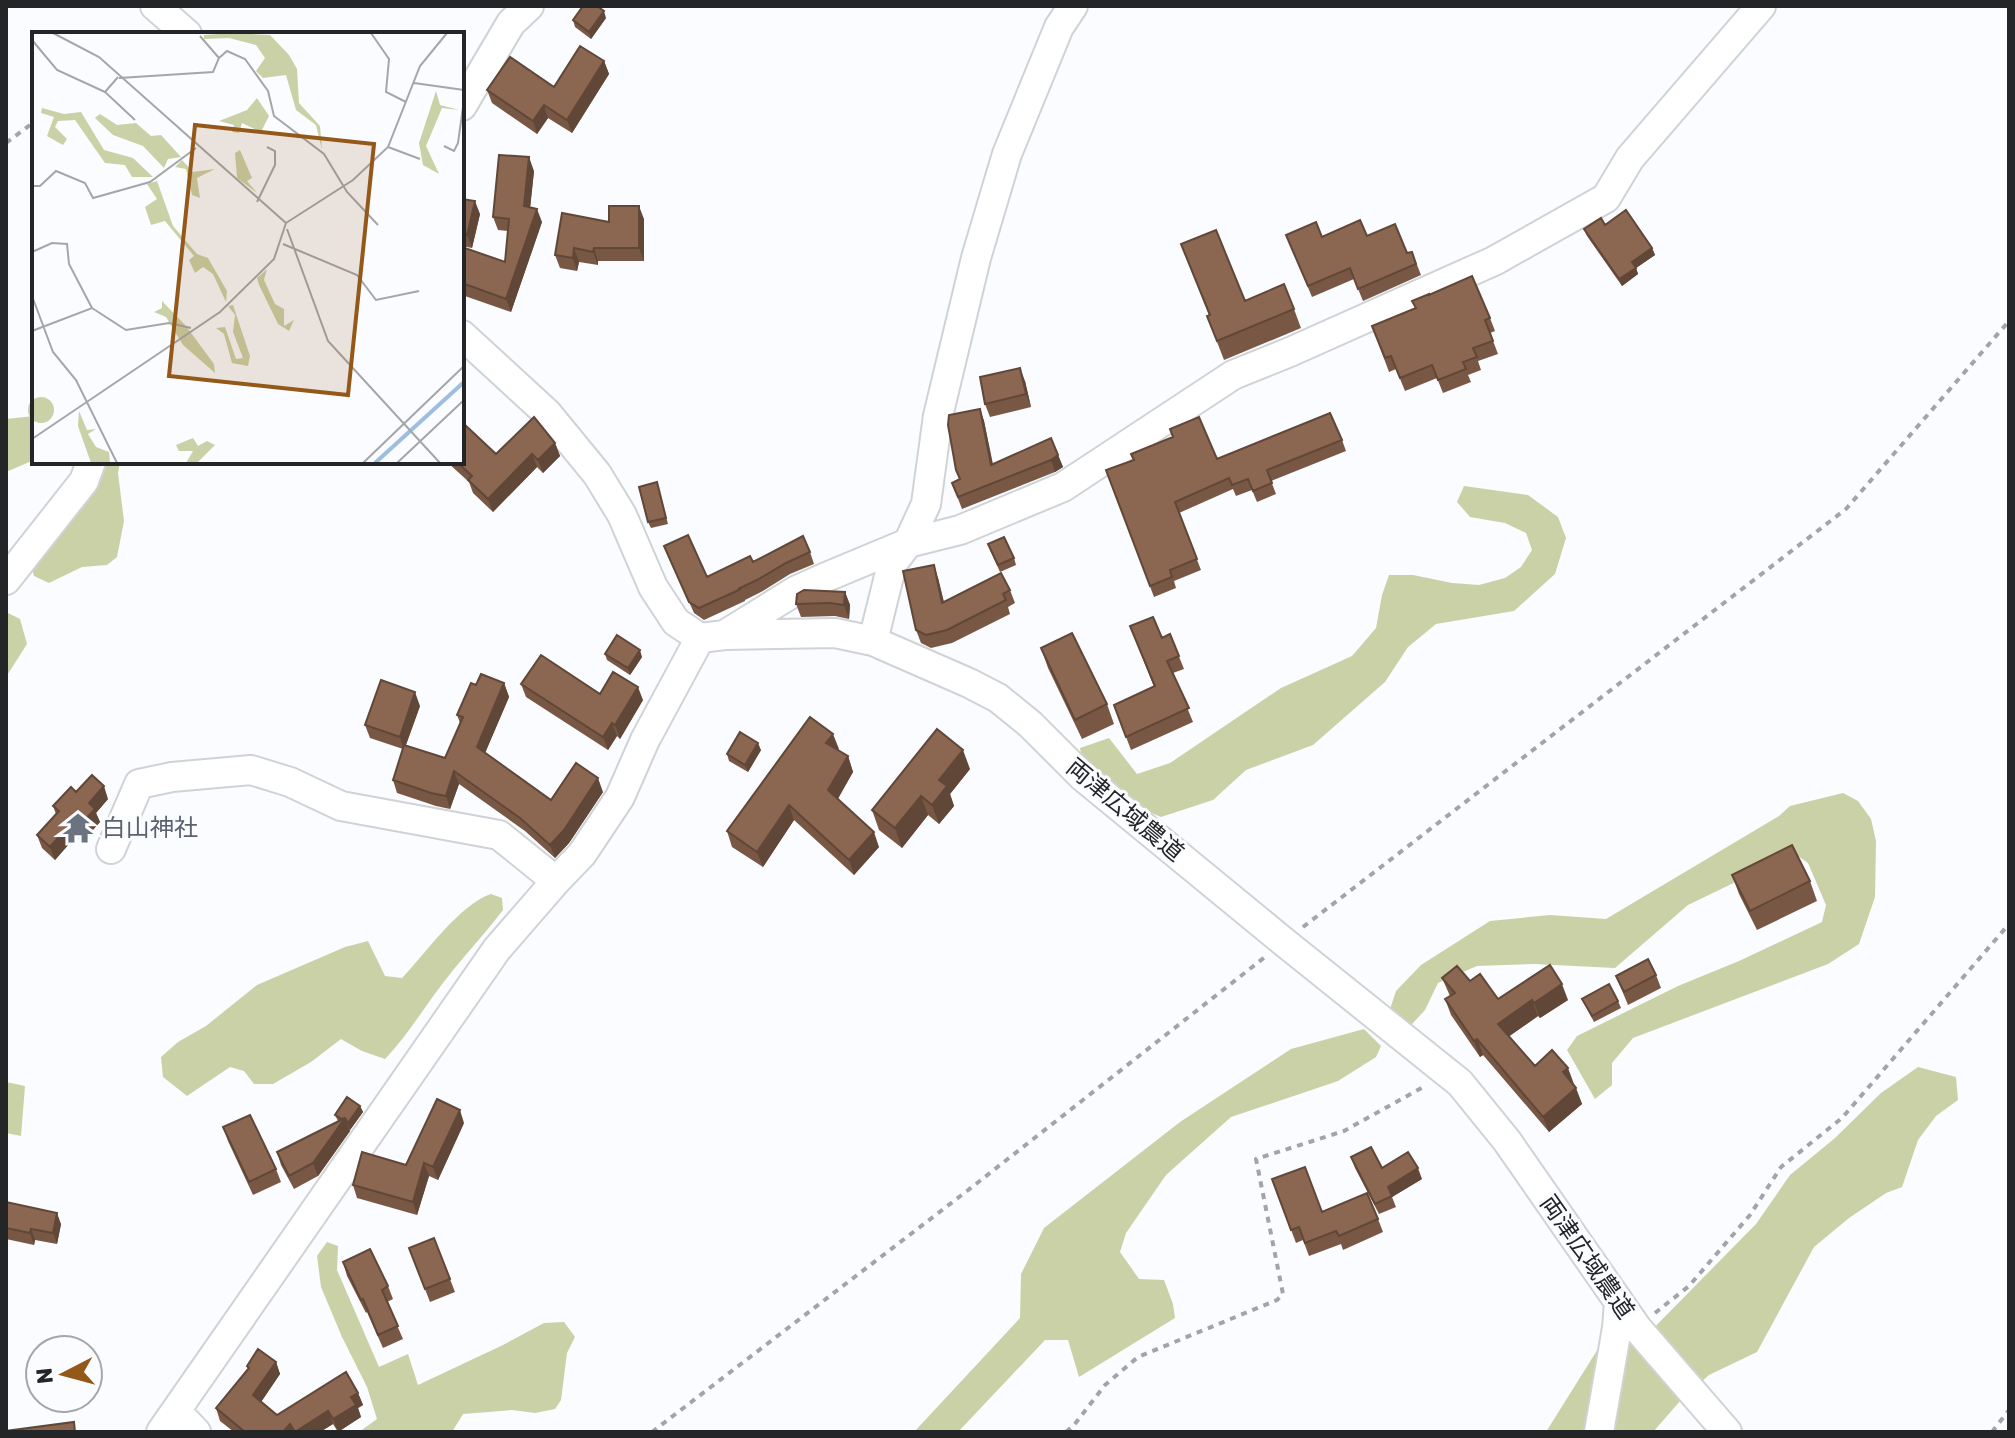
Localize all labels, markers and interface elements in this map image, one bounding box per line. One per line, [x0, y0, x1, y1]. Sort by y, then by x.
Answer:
inset map [32, 32, 464, 464]
street label: 両津広域農道 [1061, 753, 1189, 867]
temple icon: 白山神社 [61, 811, 95, 845]
place label: 白山神社 [102, 814, 198, 842]
street label: 両津広域農道 [1534, 1190, 1640, 1324]
north arrow [24, 1334, 104, 1414]
text: N [30, 1367, 59, 1385]

